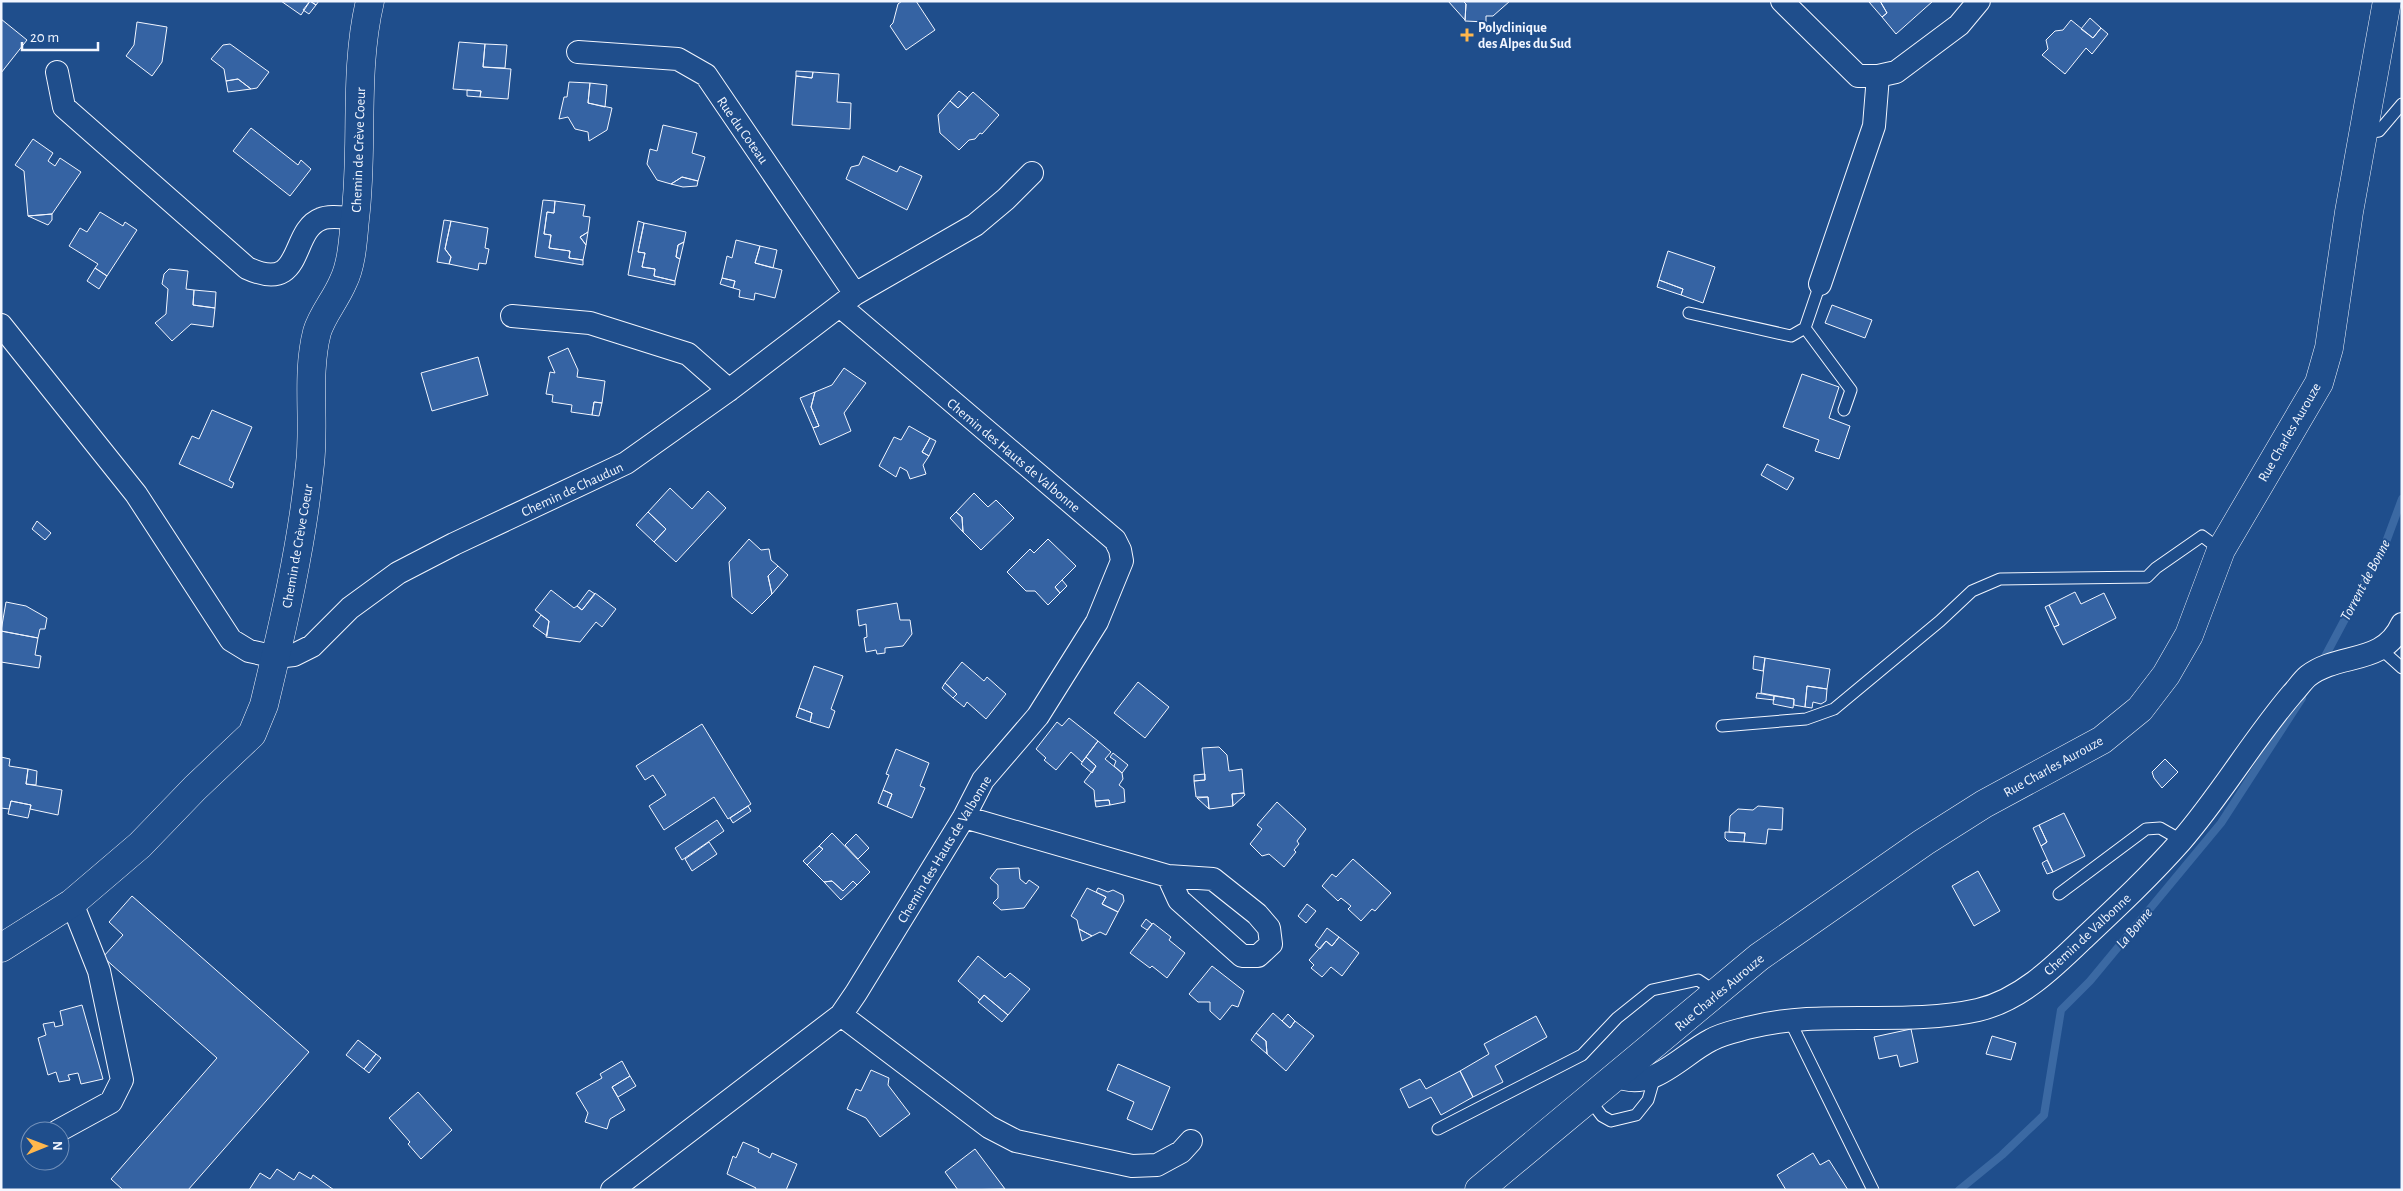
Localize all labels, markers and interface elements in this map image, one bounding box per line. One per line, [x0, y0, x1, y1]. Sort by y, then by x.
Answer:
scale bar [22, 20, 99, 52]
place label: Polyclinique des Alpes du Sud [1478, 21, 1572, 51]
marker: Polyclinique des Alpes du Sud [1460, 28, 1474, 42]
text: 20 m [30, 30, 59, 45]
street label: Chemin de Crève Coeur [350, 87, 368, 213]
street label: Rue du Coteau [714, 94, 770, 167]
street label: Rue Charles Aurouze [2256, 381, 2324, 484]
street label: Chemin des Hauts de Valbonne [944, 396, 1083, 515]
street label: Chemin de Chaudun [519, 460, 626, 520]
street label: Chemin de Crève Coeur [280, 483, 316, 609]
water label: Torrent de Bonne [2338, 537, 2393, 623]
street label: Rue Charles Aurouze [2001, 734, 2106, 800]
street label: Chemin des Hauts de Valbonne [895, 773, 994, 926]
street label: Chemin de Valbonne [2042, 891, 2134, 978]
water label: La Bonne [2113, 905, 2156, 952]
street label: Rue Charles Aurouze [1672, 952, 1767, 1034]
north arrow [20, 1121, 70, 1171]
text: N [50, 1141, 64, 1151]

